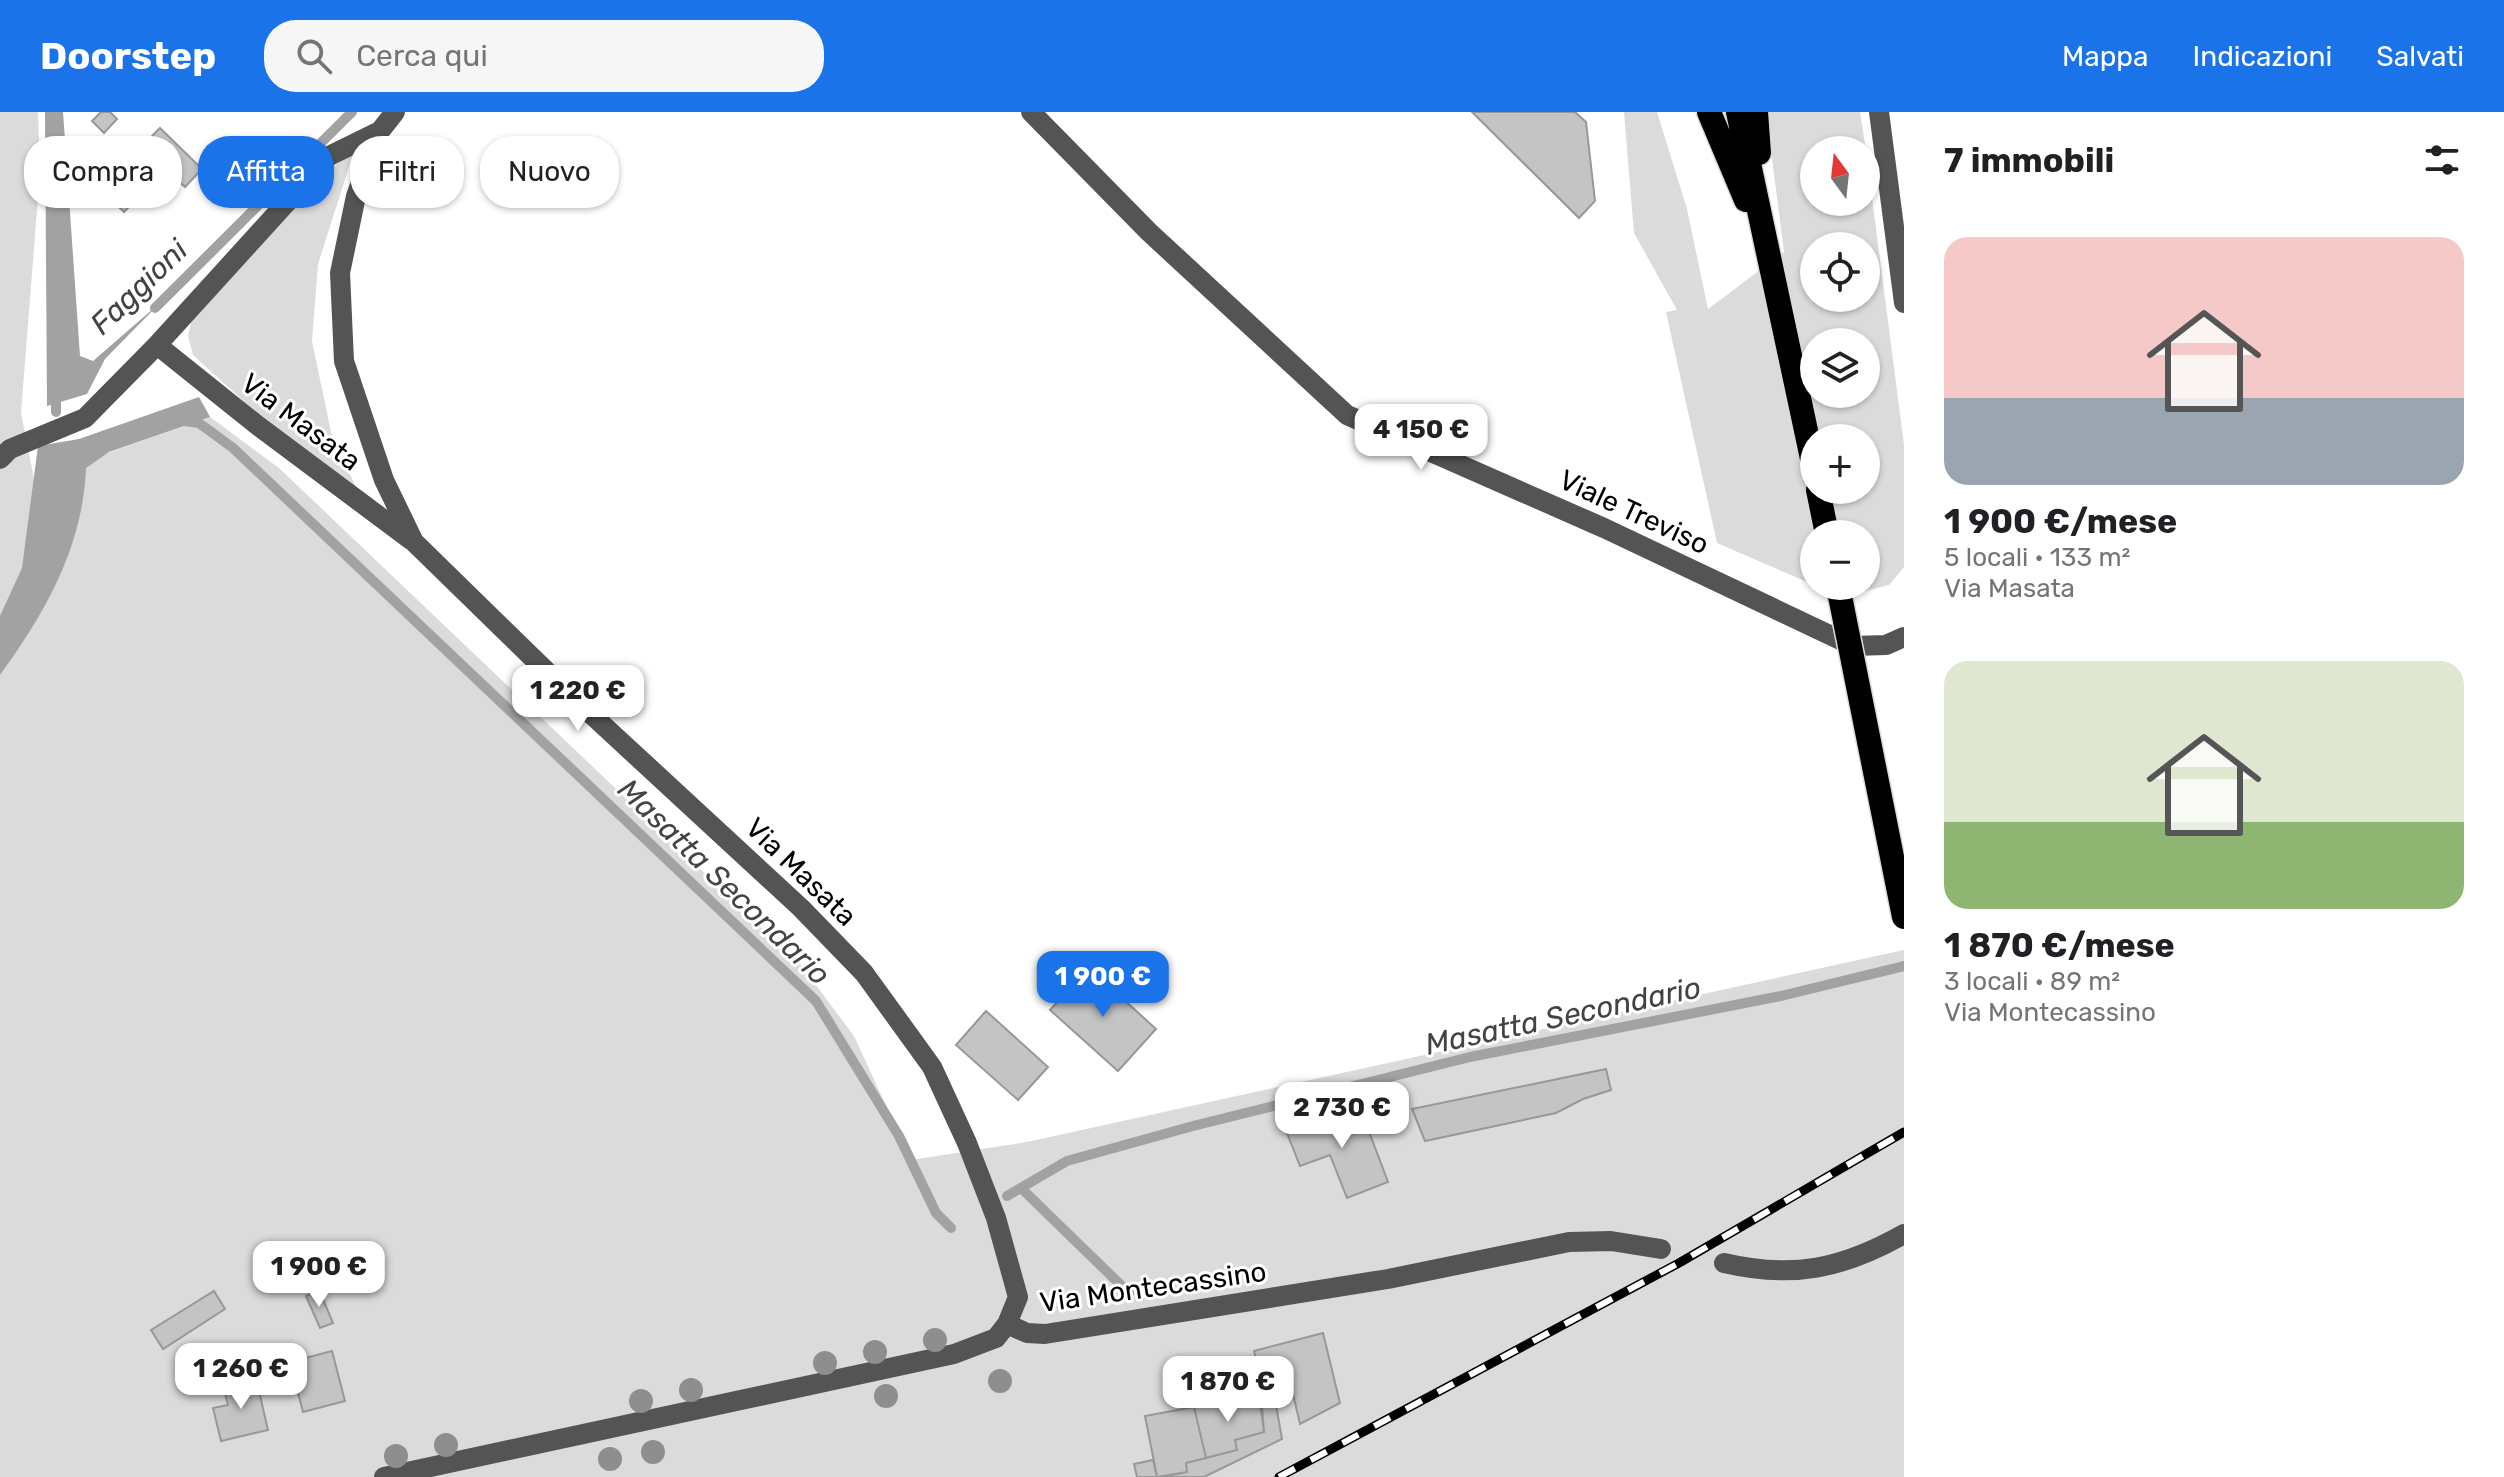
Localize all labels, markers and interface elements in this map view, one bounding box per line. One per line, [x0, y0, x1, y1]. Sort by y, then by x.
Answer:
search box [264, 20, 824, 92]
text: Doorstep [40, 33, 216, 79]
icon: search [292, 34, 336, 78]
text: Cerca qui [356, 38, 488, 74]
text: Mappa [2062, 40, 2149, 73]
text: Indicazioni [2193, 40, 2332, 73]
text: Salvati [2376, 40, 2464, 73]
chip: Compra [24, 136, 182, 208]
chip: Affitta [198, 136, 334, 208]
chip: Filtri [350, 136, 464, 208]
chip: Nuovo [480, 136, 619, 208]
north arrow [1800, 136, 1880, 216]
map controls [1800, 136, 1880, 600]
icon: filters [2420, 138, 2464, 182]
text: 7 immobili [1944, 140, 2114, 181]
water label: Faggioni [83, 232, 195, 342]
button: locate [1800, 232, 1880, 312]
icon: home [2132, 289, 2276, 433]
button: layers [1800, 328, 1880, 408]
street label: Via Masata [235, 366, 367, 478]
pin: 4 150 € [1347, 404, 1495, 472]
text: 4 150 € [1373, 414, 1469, 445]
button: + [1800, 424, 1880, 504]
street label: Viale Treviso [1554, 463, 1714, 561]
text: 1 900 €/mese [1944, 501, 2177, 542]
button: − [1800, 520, 1880, 600]
text: 5 locali · 133 m² [1944, 542, 2130, 573]
text: Via Masata [1944, 573, 2075, 604]
pin: 1 220 € [504, 665, 652, 733]
text: 1 220 € [530, 675, 626, 706]
icon: home [2132, 713, 2276, 857]
water label: Masatta Secondario [610, 771, 838, 993]
street label: Via Masata [739, 811, 863, 933]
text: 1 870 €/mese [1944, 925, 2175, 966]
pin: 1 900 € [1029, 951, 1177, 1019]
text: 1 900 € [1055, 961, 1151, 992]
text: 3 locali · 89 m² [1944, 966, 2120, 997]
water label: Masatta Secondario [1422, 969, 1704, 1063]
text: Via Montecassino [1944, 997, 2156, 1028]
pin: 2 730 € [1268, 1082, 1416, 1150]
text: 2 730 € [1293, 1092, 1391, 1123]
pin: 1 900 € [245, 1241, 393, 1309]
text: 1 900 € [271, 1251, 367, 1282]
street label: Via Montecassino [1038, 1255, 1268, 1319]
pin: 1 260 € [167, 1343, 315, 1411]
text: 1 260 € [193, 1353, 289, 1384]
pin: 1 870 € [1154, 1356, 1302, 1424]
text: 1 870 € [1181, 1366, 1275, 1397]

